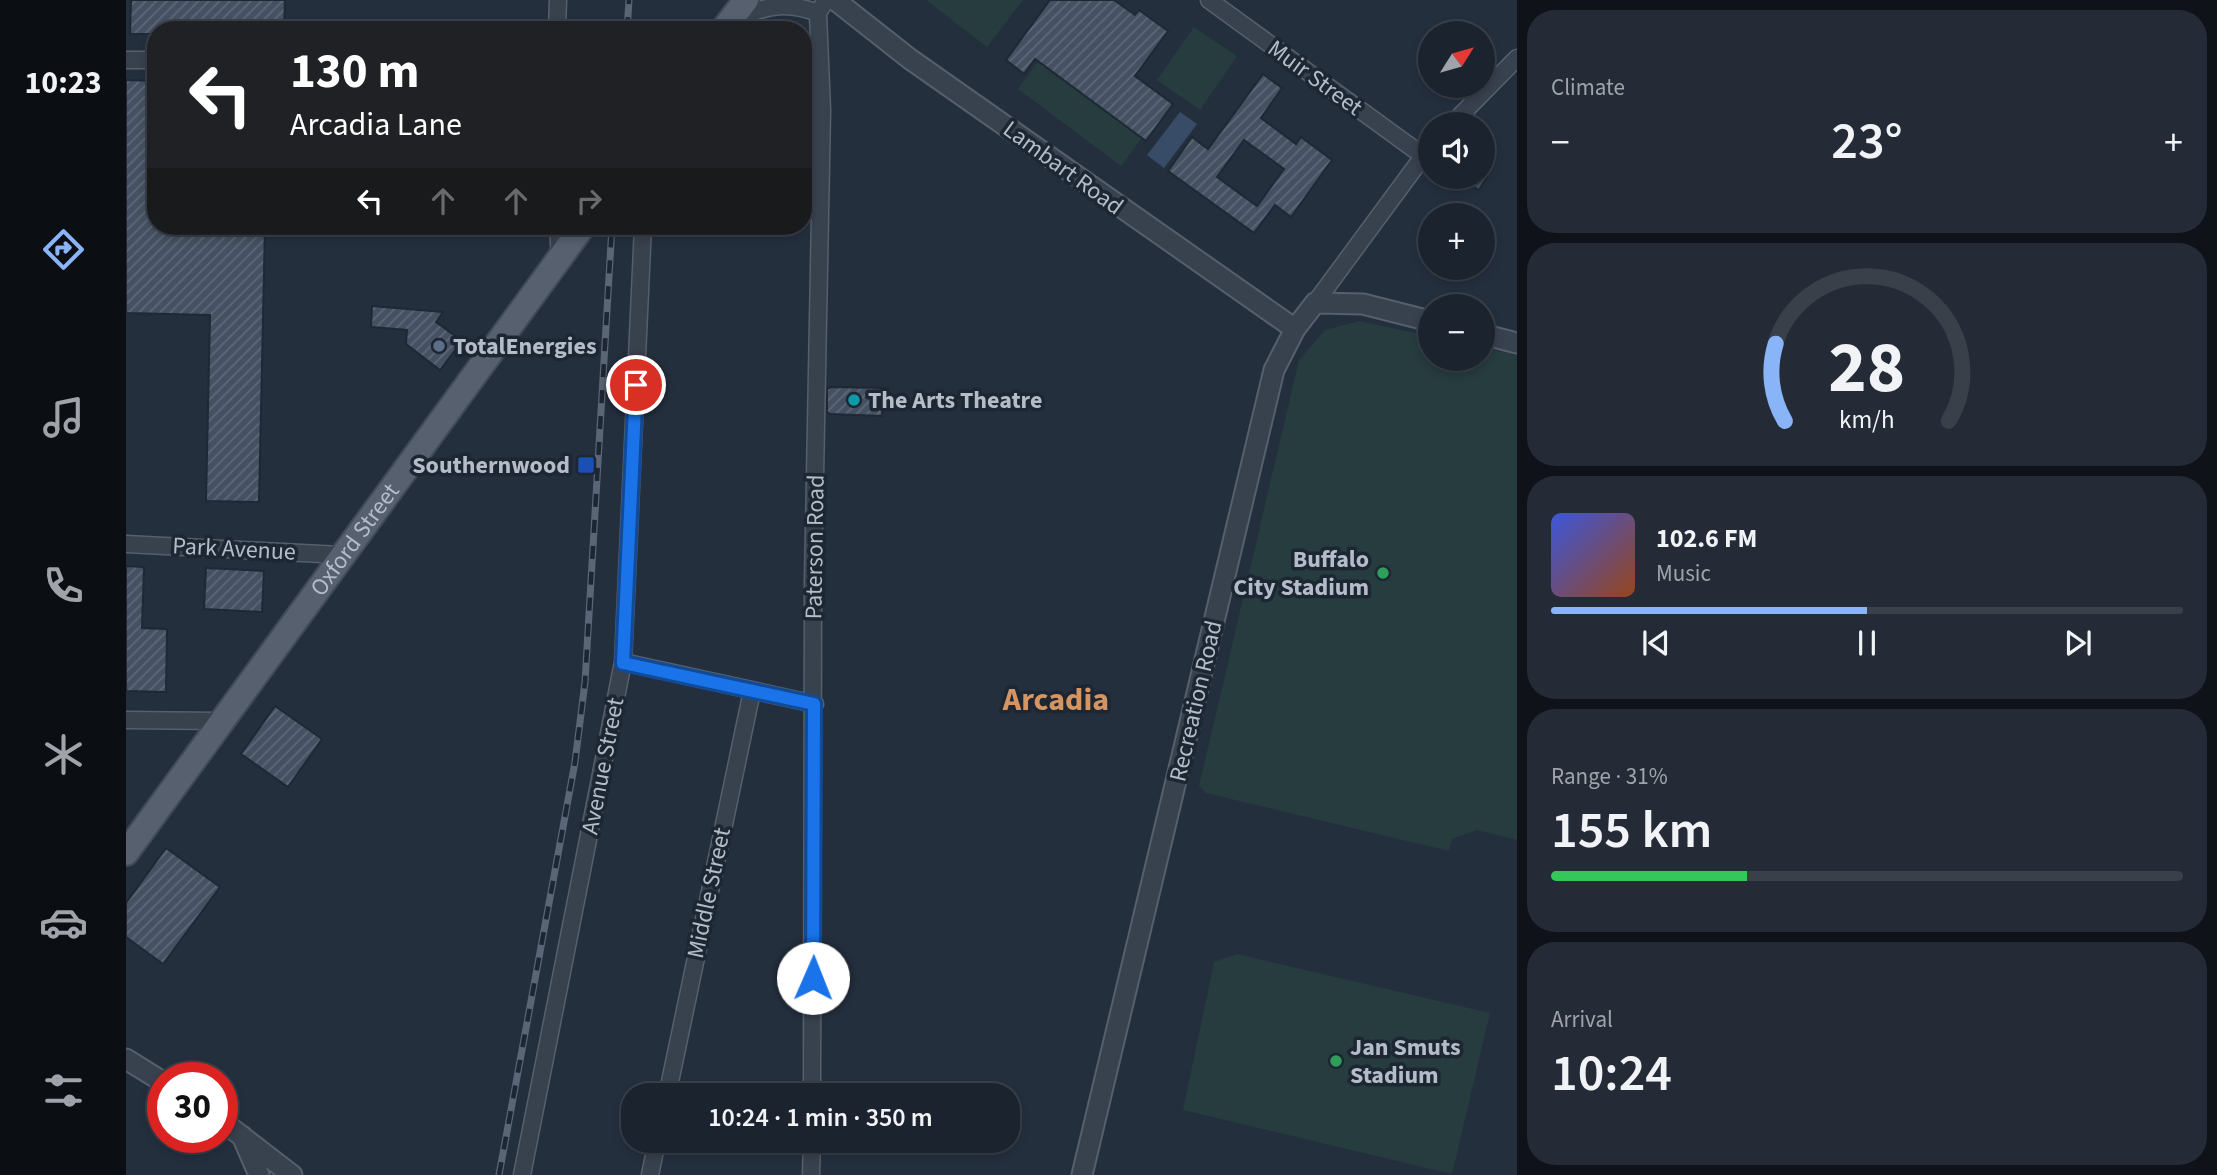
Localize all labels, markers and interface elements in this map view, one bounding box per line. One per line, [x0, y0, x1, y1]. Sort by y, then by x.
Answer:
north arrow [1418, 21, 1494, 98]
map controls [1418, 21, 1495, 371]
street label: Muir Street [1260, 32, 1370, 124]
text: 130 m [290, 37, 419, 107]
icon: left [175, 49, 266, 140]
text: 10:23 [24, 60, 102, 106]
text: Climate [1551, 71, 1625, 104]
text: Arcadia Lane [290, 102, 462, 148]
text: 23° [1831, 105, 1903, 179]
street label: Lambart Road [995, 112, 1131, 224]
button: sound [1418, 112, 1495, 189]
text: − [1551, 116, 1570, 170]
text: + [2164, 116, 2183, 170]
icon: left [351, 182, 389, 220]
icon: ahead [424, 182, 462, 220]
icon: ahead [497, 182, 535, 220]
icon: right [570, 182, 608, 220]
button: + [1418, 203, 1495, 280]
icon: directions [39, 225, 88, 274]
button: − [1418, 294, 1495, 371]
text: 28 [1829, 316, 1905, 420]
place label: TotalEnergies [453, 329, 597, 364]
marker: TotalEnergies [431, 338, 447, 354]
pin [606, 355, 666, 415]
icon: arrive [617, 366, 655, 404]
place label: The Arts Theatre [868, 383, 1042, 418]
marker: The Arts Theatre [846, 392, 862, 408]
icon: music [39, 393, 88, 442]
text: km/h [1839, 401, 1895, 437]
place label: Southernwood [412, 448, 570, 483]
marker: Southernwood [576, 455, 596, 475]
street label: Paterson Road [796, 474, 834, 620]
street label: Oxford Street [301, 476, 408, 603]
text: 102.6 FM [1656, 520, 1757, 557]
street label: Park Avenue [171, 528, 297, 570]
place label: Buffalo City Stadium [1233, 542, 1369, 605]
text: Music [1656, 557, 1711, 590]
icon: phone [39, 561, 88, 610]
marker: Buffalo City Stadium [1375, 565, 1391, 581]
street label: Recreation Road [1160, 617, 1232, 785]
icon: previous [1637, 624, 1675, 662]
icon: pause [1848, 624, 1886, 662]
icon: next [2059, 624, 2097, 662]
district label: Arcadia [1002, 677, 1109, 723]
street label: Avenue Street [573, 694, 633, 838]
icon: climate [39, 730, 88, 779]
text: Range · 31% [1551, 760, 1668, 793]
text: 155 km [1551, 794, 1712, 868]
street label: Middle Street [678, 824, 740, 962]
icon: car [39, 898, 88, 947]
position arrow [776, 941, 850, 1015]
text: Arrival [1551, 1003, 1613, 1036]
place label: Jan Smuts Stadium [1350, 1030, 1461, 1093]
text: 10:24 [1551, 1037, 1672, 1111]
marker: Jan Smuts Stadium [1328, 1053, 1344, 1069]
speed limit sign: 30 [147, 1062, 238, 1153]
icon: filters [39, 1066, 88, 1115]
text: 10:24 · 1 min · 350 m [708, 1099, 933, 1136]

